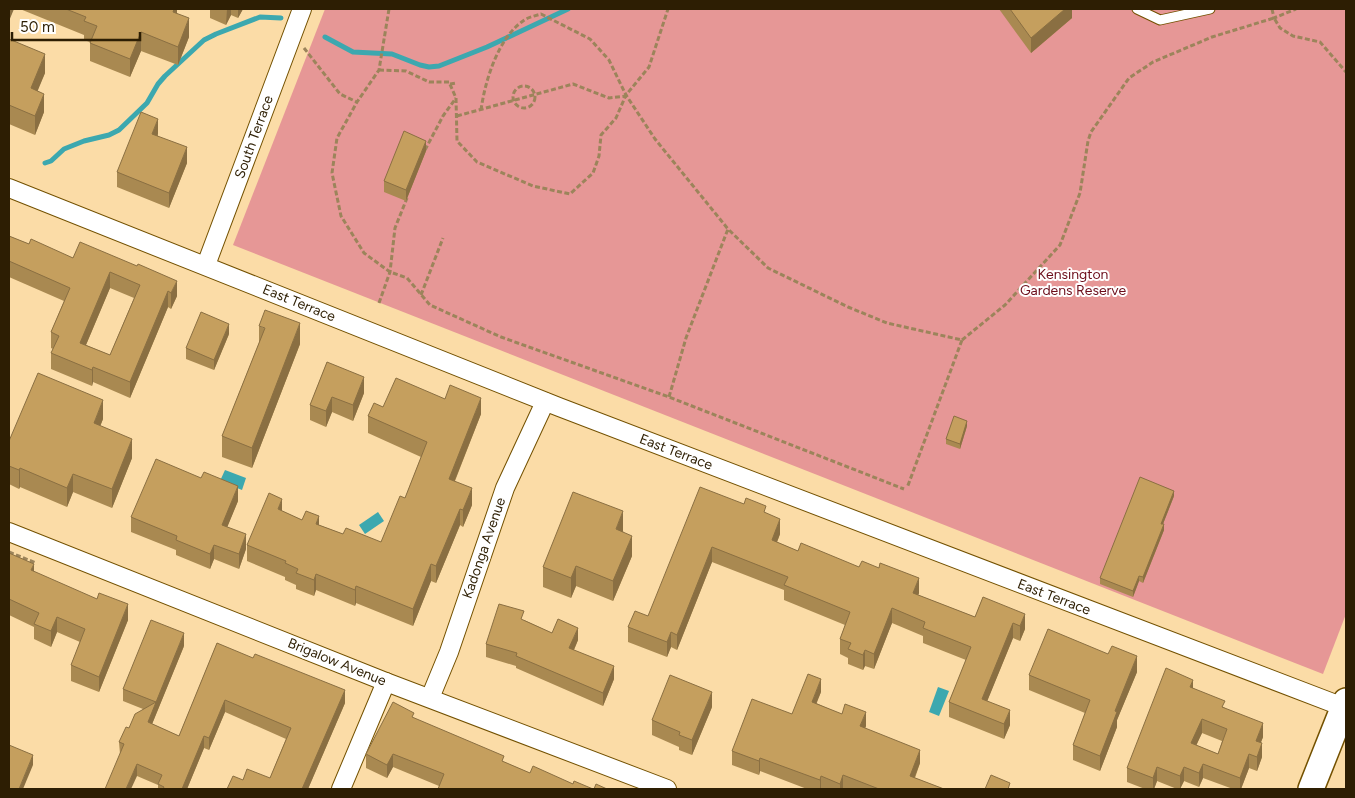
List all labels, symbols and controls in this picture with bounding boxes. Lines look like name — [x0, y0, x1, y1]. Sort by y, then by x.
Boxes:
scale bar — [12, 10, 140, 42]
text: 50 m — [20, 18, 55, 36]
street label: South Terrace — [231, 93, 277, 181]
park label: Kensington Gardens Reserve — [1020, 266, 1126, 299]
street label: East Terrace — [260, 281, 338, 325]
street label: East Terrace — [637, 430, 715, 474]
street label: Kadonga Avenue — [459, 495, 509, 601]
street label: East Terrace — [1015, 575, 1093, 619]
street label: Brigalow Avenue — [285, 635, 389, 690]

